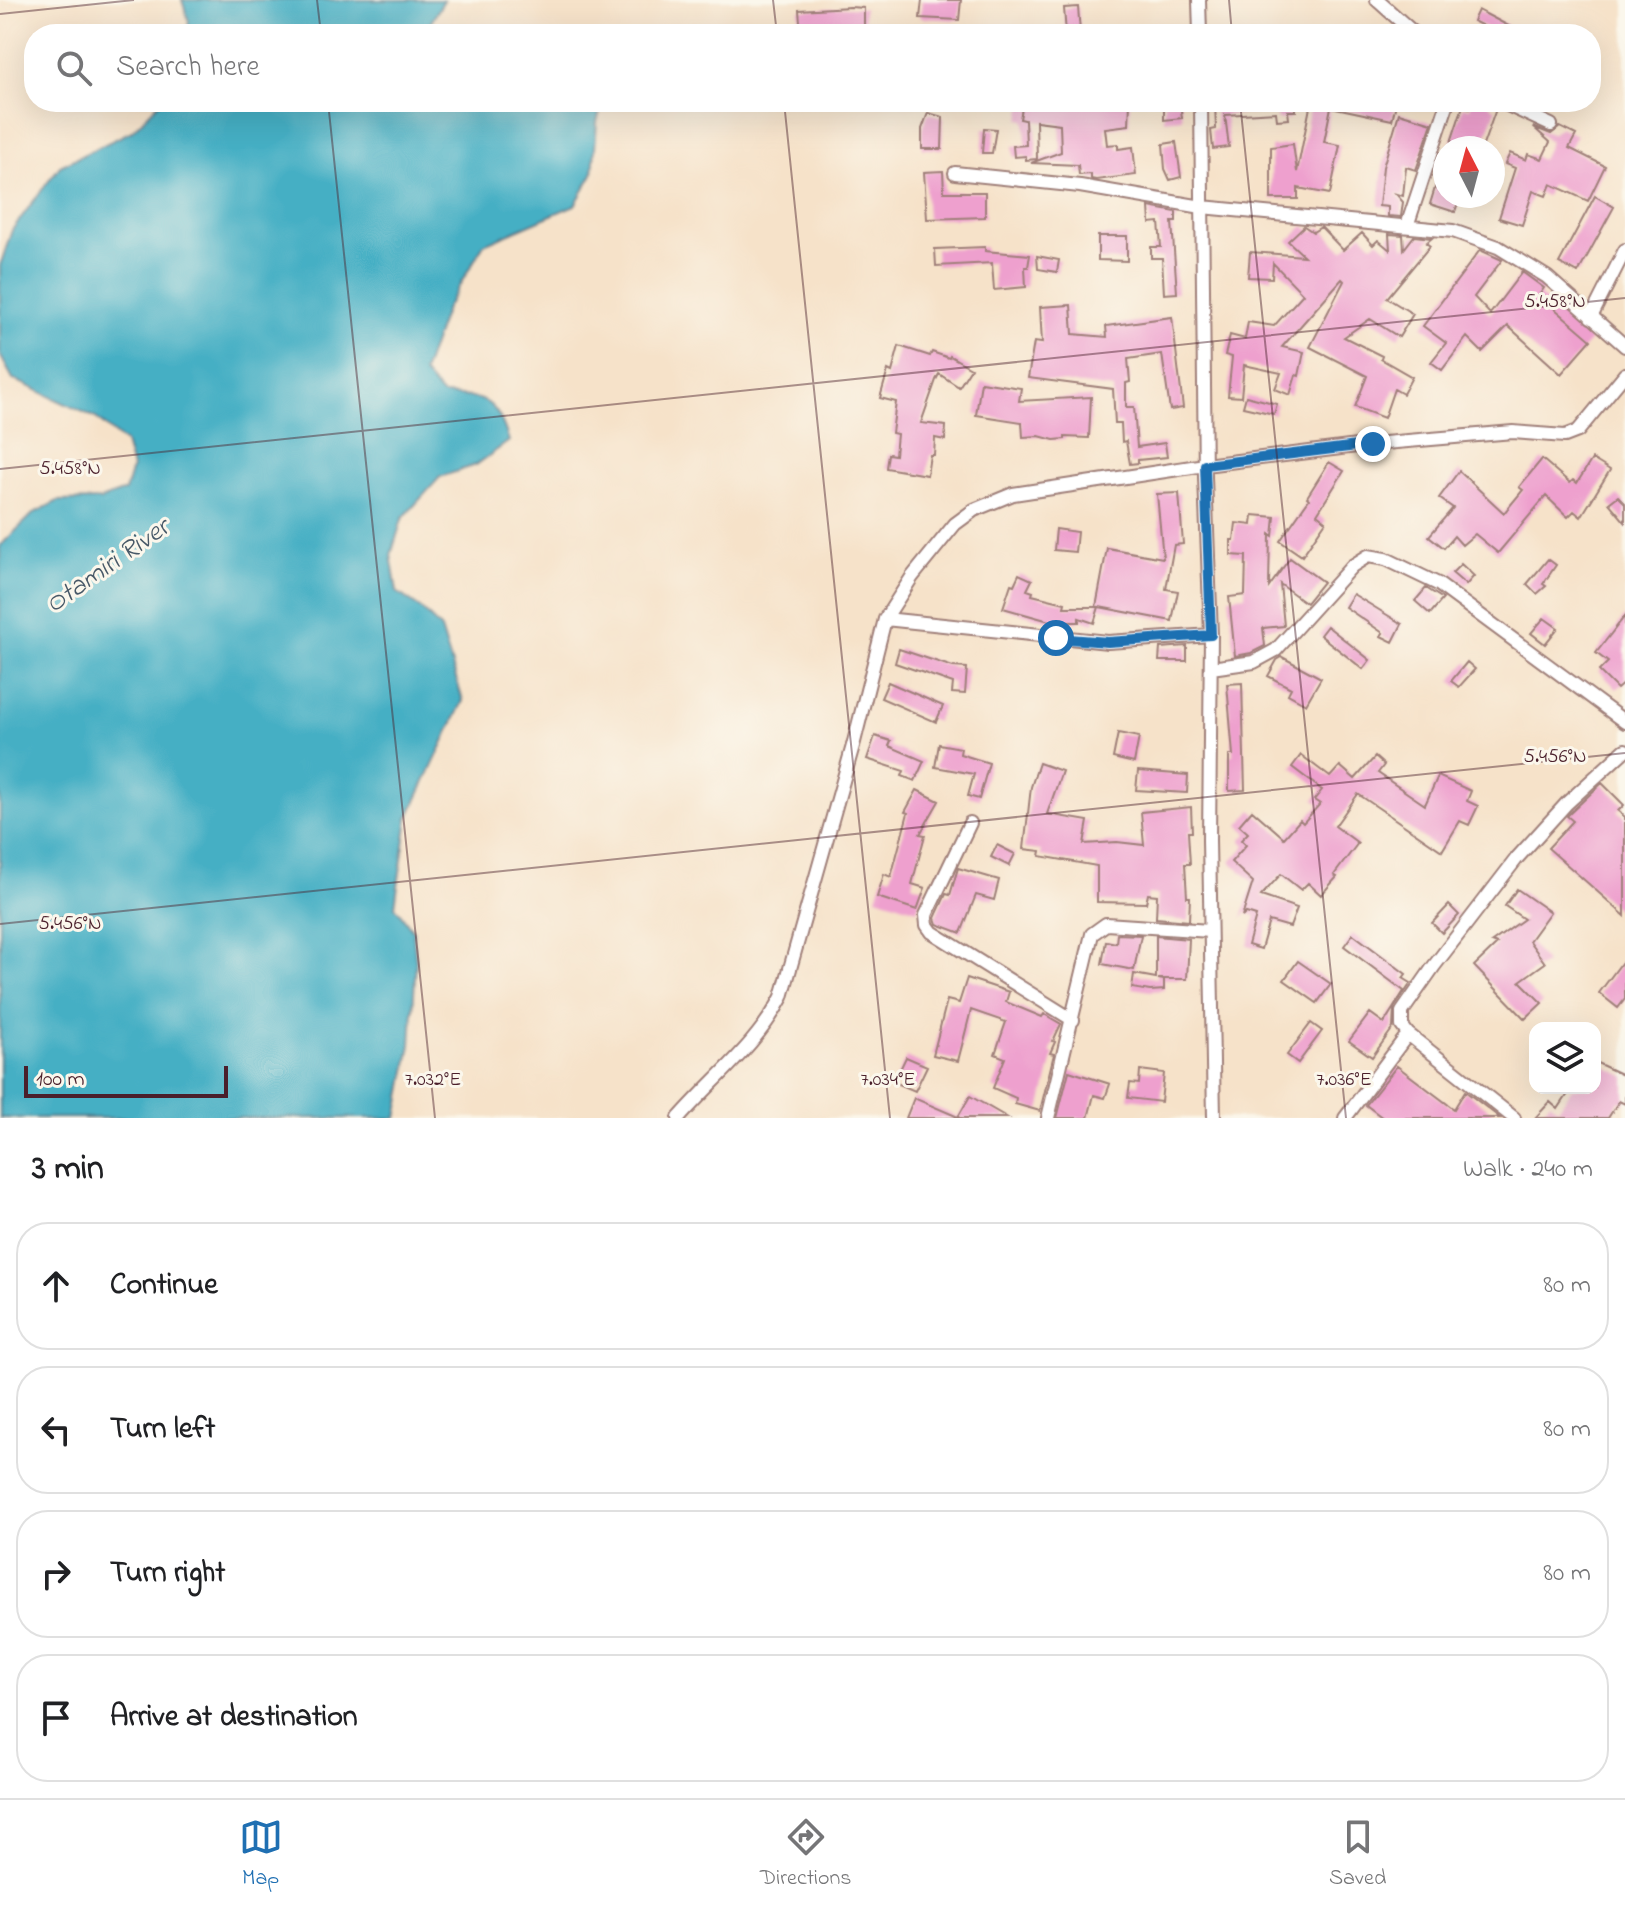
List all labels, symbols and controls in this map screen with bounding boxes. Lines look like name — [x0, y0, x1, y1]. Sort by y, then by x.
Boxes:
search box — [24, 24, 1601, 112]
icon: search — [52, 46, 96, 90]
text: Search here — [116, 46, 260, 90]
north arrow — [1433, 136, 1505, 208]
text: 5.458°N — [1524, 288, 1586, 317]
route end — [1355, 426, 1391, 462]
text: 5.458°N — [39, 455, 101, 484]
water label: Otamiri River — [37, 507, 181, 625]
route start — [1038, 620, 1074, 656]
text: 5.456°N — [1524, 743, 1586, 772]
text: 5.456°N — [39, 910, 101, 939]
map controls — [1529, 1022, 1601, 1094]
button: layers — [1529, 1022, 1601, 1094]
scale bar — [24, 1062, 228, 1098]
text: 100 m — [36, 1064, 85, 1096]
text: 7.032°E — [405, 1066, 461, 1095]
text: 7.034°E — [861, 1066, 915, 1095]
text: 7.036°E — [1316, 1066, 1372, 1095]
text: 3 min — [32, 1145, 104, 1195]
text: Walk · 240 m — [1463, 1151, 1593, 1189]
icon: ahead — [34, 1264, 78, 1308]
text: Continue — [110, 1264, 218, 1308]
text: 80 m — [1543, 1267, 1591, 1305]
icon: left — [34, 1408, 78, 1452]
text: Turn left — [110, 1408, 215, 1452]
text: 80 m — [1543, 1411, 1591, 1449]
icon: right — [34, 1552, 78, 1596]
text: Turn right — [110, 1552, 225, 1596]
text: 80 m — [1543, 1555, 1591, 1593]
icon: arrive — [34, 1696, 78, 1740]
text: Arrive at destination — [110, 1696, 358, 1740]
tab: Map — [239, 1815, 283, 1895]
tab: Directions — [760, 1815, 852, 1895]
tab: Saved — [1329, 1815, 1386, 1895]

